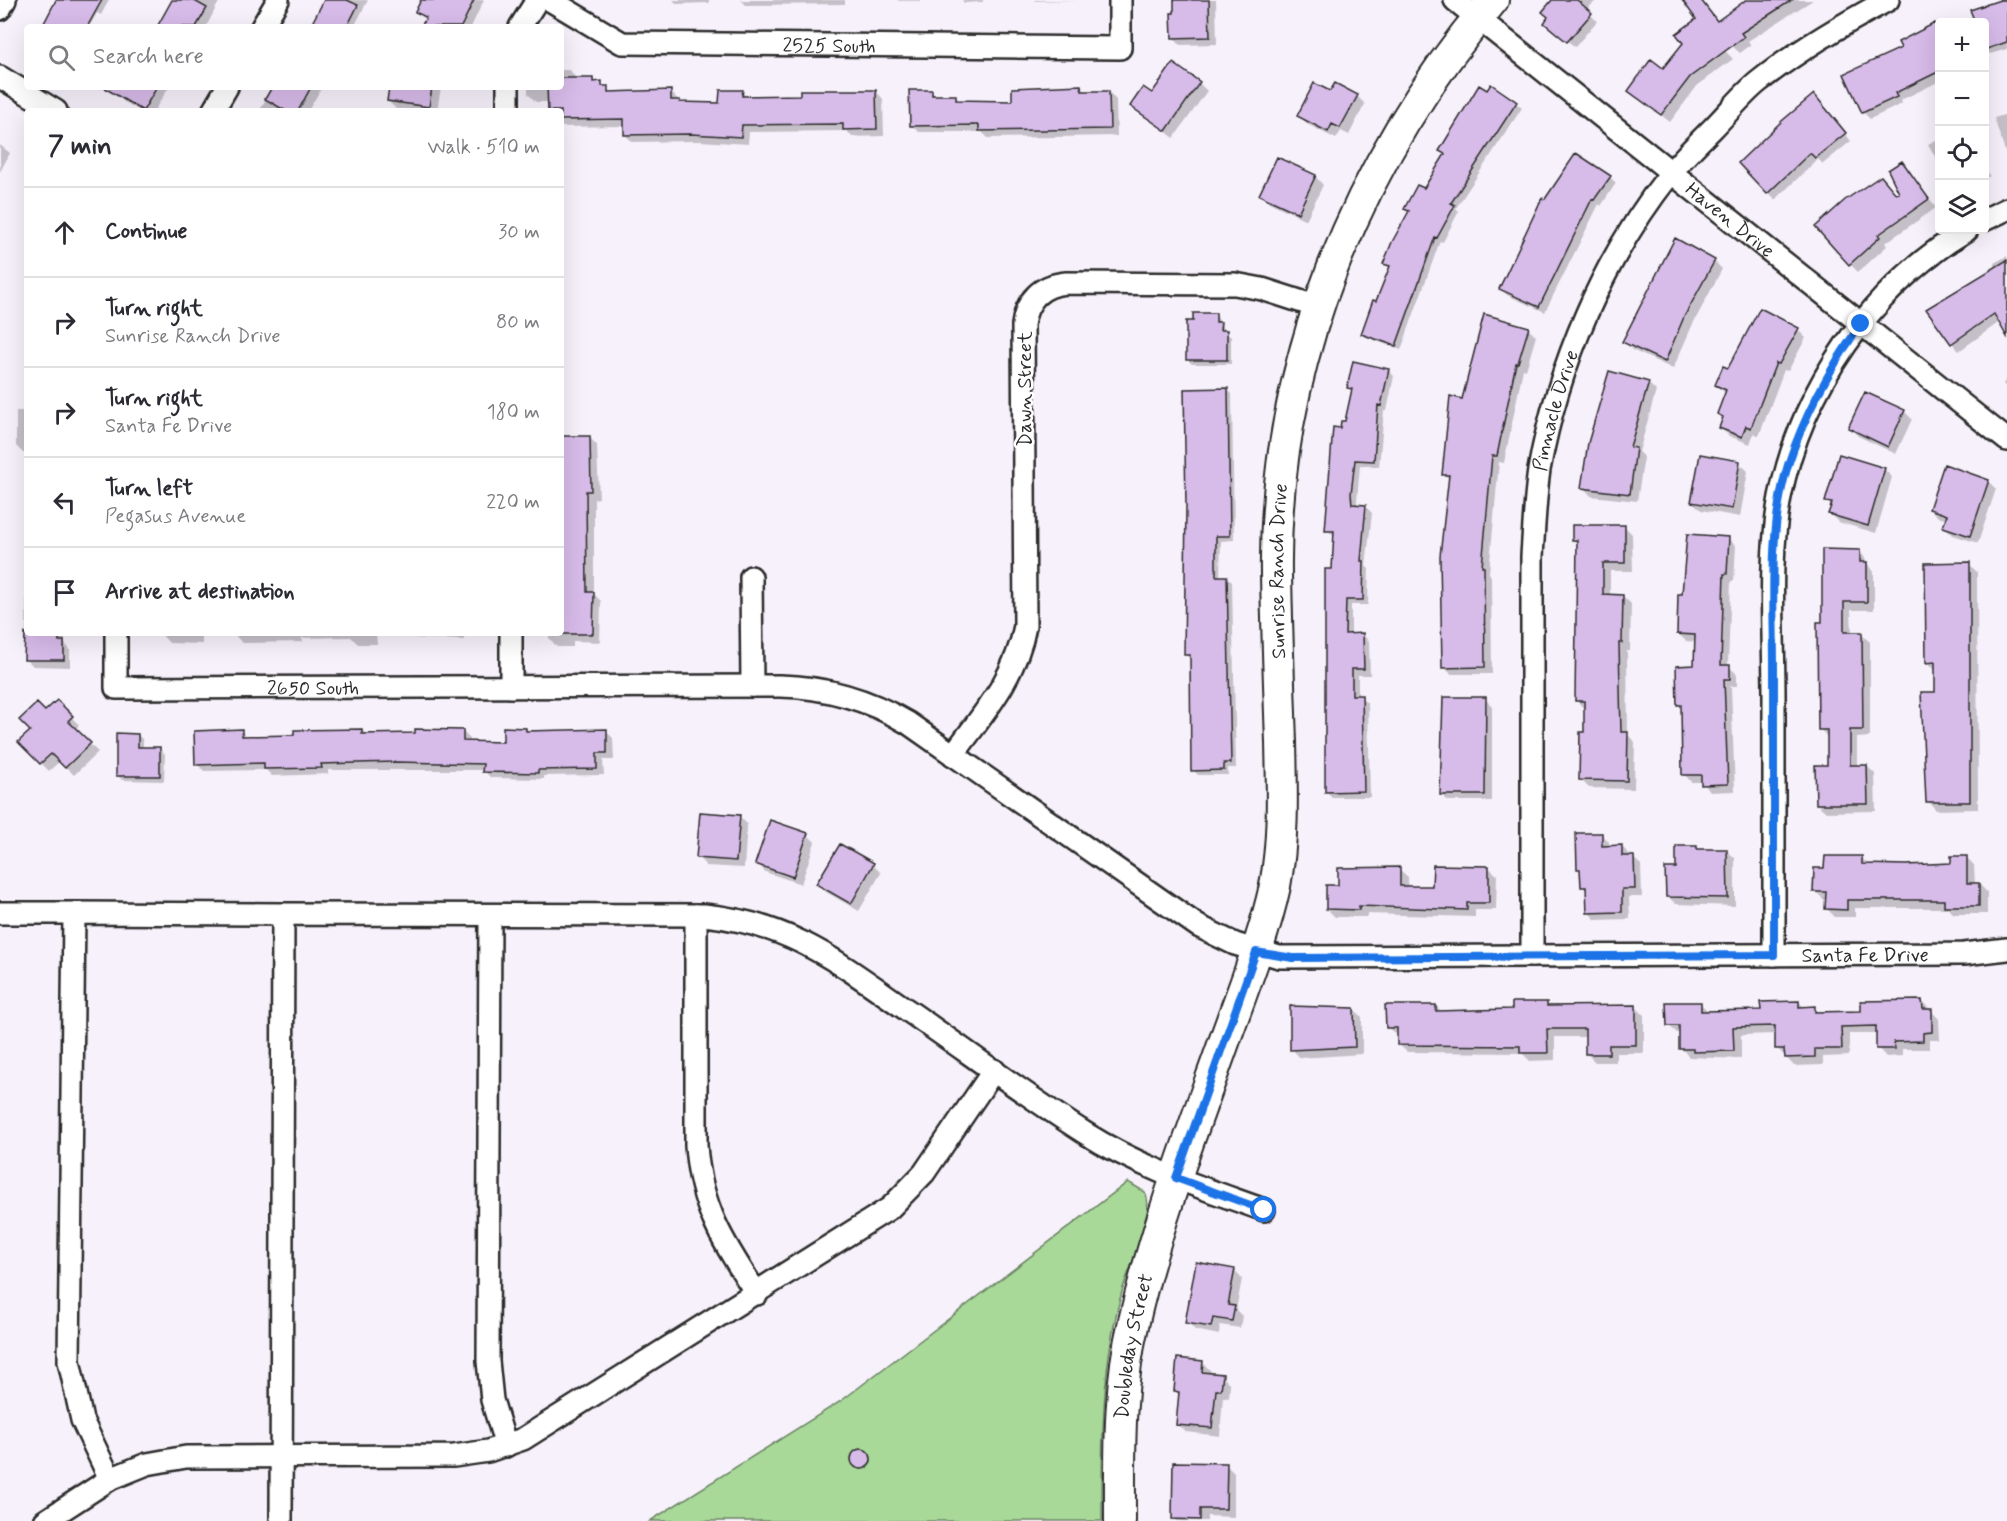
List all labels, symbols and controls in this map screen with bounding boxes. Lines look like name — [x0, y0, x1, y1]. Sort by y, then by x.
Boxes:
map controls — [1935, 18, 1989, 234]
button: + — [1935, 18, 1989, 72]
search box — [24, 24, 564, 90]
street label: 2525 South — [782, 33, 876, 61]
icon: search — [45, 41, 78, 74]
text: Search here — [93, 43, 204, 71]
button: − — [1935, 72, 1989, 126]
button: locate — [1935, 126, 1989, 180]
text: 7 min — [48, 130, 112, 164]
text: Walk · 510 m — [427, 134, 540, 161]
street label: Haven Drive — [1679, 177, 1780, 265]
button: layers — [1935, 180, 1989, 234]
icon: ahead — [48, 216, 81, 249]
text: Continue — [105, 218, 187, 246]
text: 30 m — [498, 219, 540, 246]
text: Turn right — [105, 295, 203, 323]
icon: right — [48, 306, 81, 339]
text: 80 m — [496, 309, 540, 336]
route end — [1847, 310, 1873, 336]
text: Sunrise Ranch Drive — [105, 323, 281, 350]
street label: Dawn Street — [1012, 331, 1039, 447]
street label: Pinnacle Drive — [1527, 346, 1586, 474]
text: Turn right — [105, 385, 203, 413]
icon: right — [48, 396, 81, 429]
text: 180 m — [487, 399, 540, 426]
text: Santa Fe Drive — [105, 413, 232, 440]
text: Turn left — [105, 475, 193, 503]
street label: Sunrise Ranch Drive — [1264, 482, 1295, 659]
icon: left — [48, 486, 81, 519]
text: 220 m — [486, 489, 540, 516]
text: Pegasus Avenue — [105, 503, 246, 530]
icon: arrive — [48, 576, 81, 609]
text: Arrive at destination — [105, 578, 295, 606]
street label: 2650 South — [267, 675, 359, 703]
street label: Santa Fe Drive — [1801, 942, 1929, 970]
route start — [1250, 1196, 1276, 1222]
street label: Doubleday Street — [1109, 1271, 1161, 1420]

